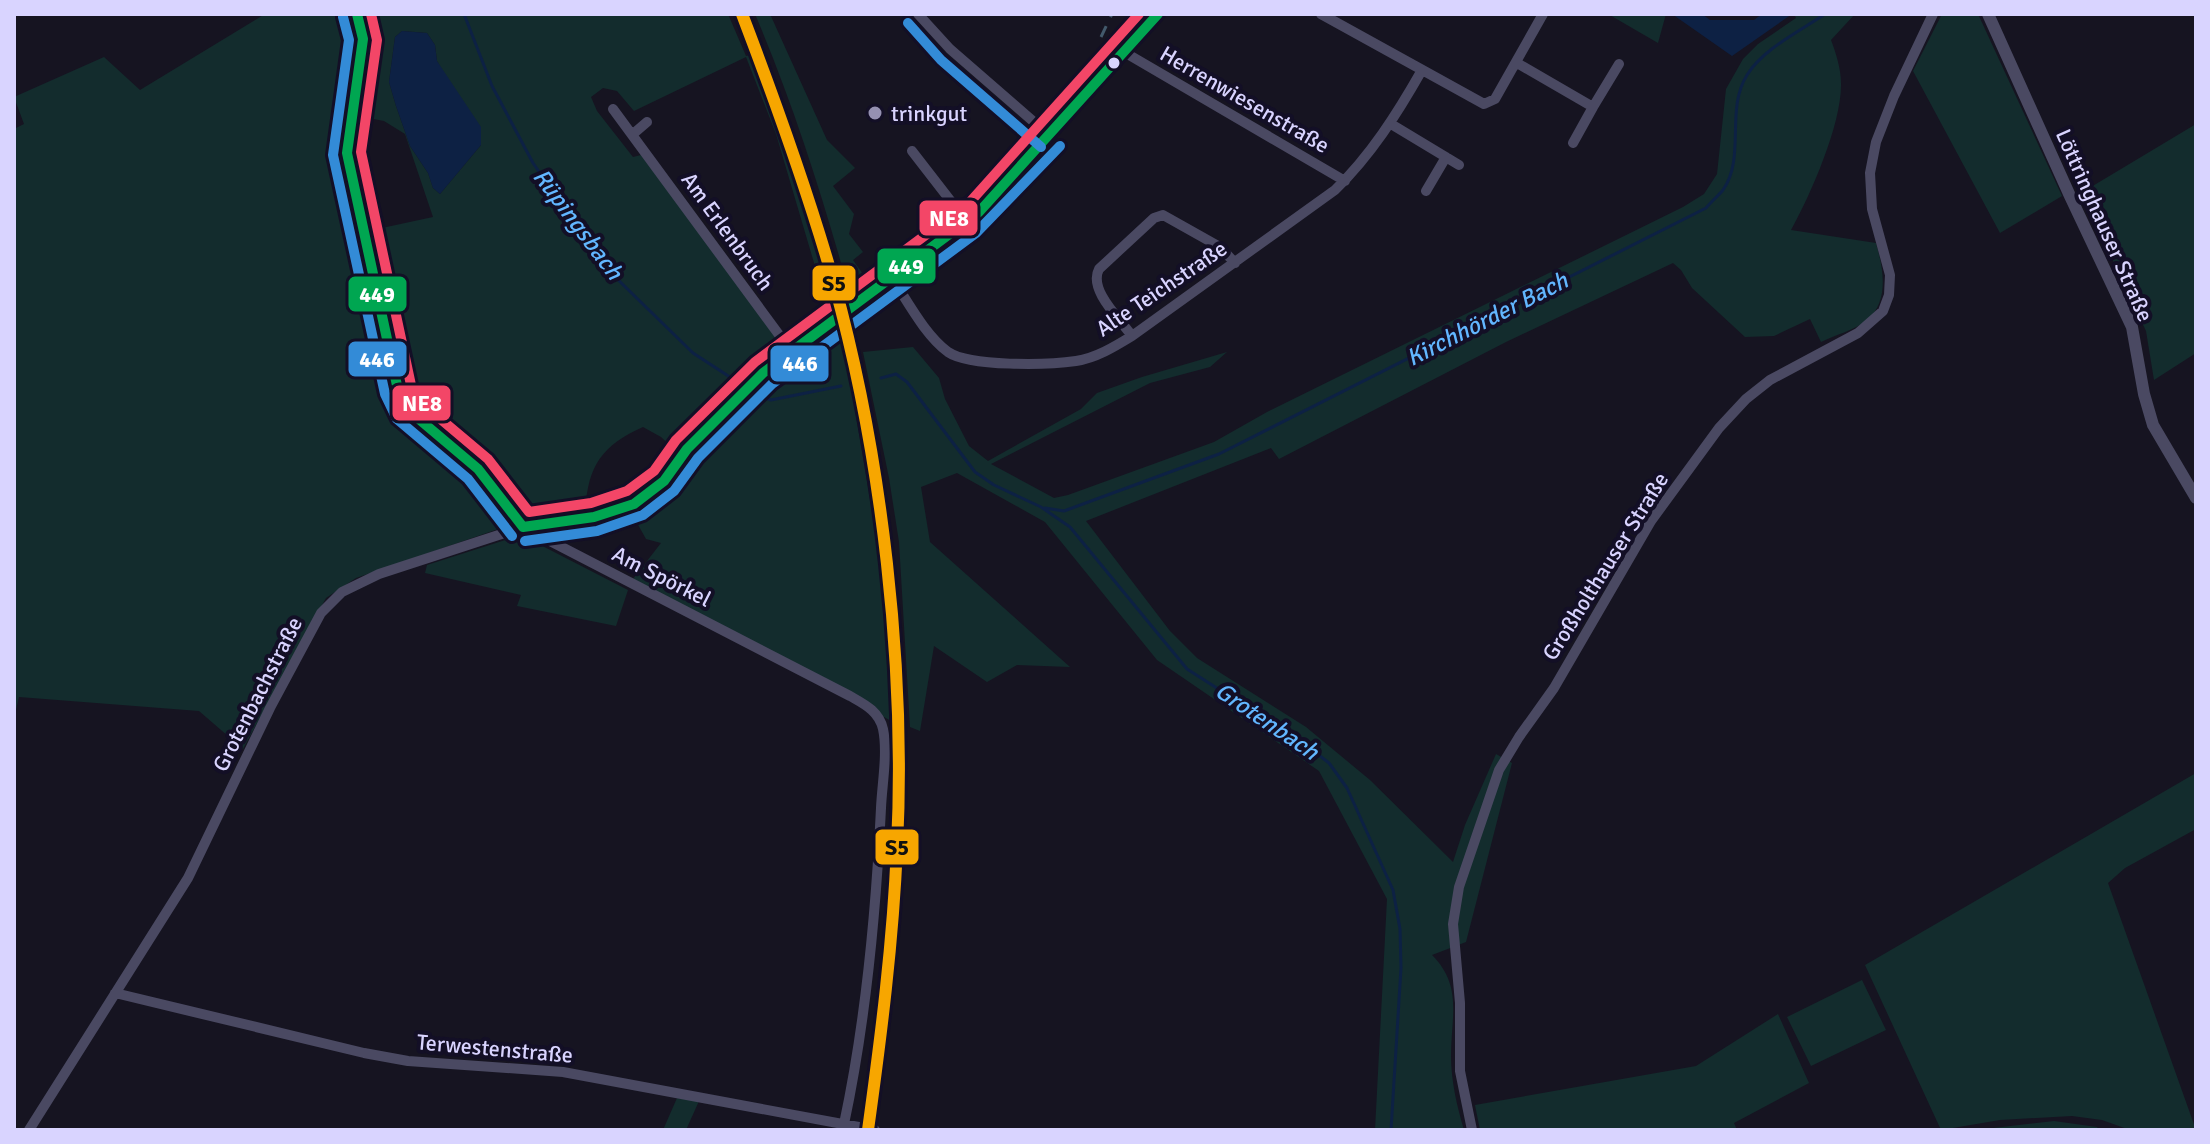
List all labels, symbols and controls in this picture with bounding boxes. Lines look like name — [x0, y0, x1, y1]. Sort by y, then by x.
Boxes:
street label: Herrenwiesenstraße — [1155, 40, 1334, 159]
unlabelled marker — [1106, 55, 1122, 71]
place label: trinkgut — [891, 100, 968, 127]
marker: trinkgut — [866, 104, 884, 122]
street label: Löttringhauser Straße — [2050, 125, 2159, 326]
water label: Rüpingsbach — [526, 162, 630, 286]
street label: Am Erlenbruch — [676, 167, 780, 296]
line badge: NE8 — [918, 199, 979, 237]
text: NE8 — [929, 205, 969, 232]
street label: Alte Teichstraße — [1091, 235, 1232, 342]
line badge: 449 — [876, 247, 937, 285]
text: 449 — [888, 253, 924, 280]
line badge: S5 — [811, 264, 857, 302]
water label: Kirchhörder Bach — [1401, 265, 1574, 373]
text: S5 — [822, 270, 846, 297]
line badge: 449 — [347, 275, 408, 313]
text: 449 — [359, 281, 395, 308]
line badge: 446 — [347, 340, 408, 378]
line badge: 446 — [769, 344, 830, 383]
text: 446 — [359, 346, 395, 373]
text: 446 — [782, 350, 818, 377]
line badge: NE8 — [391, 384, 452, 422]
text: NE8 — [402, 390, 442, 417]
street label: Großholthauser Straße — [1537, 467, 1674, 665]
street label: Am Spörkel — [608, 540, 716, 613]
street label: Grotenbachstraße — [207, 612, 308, 776]
water label: Grotenbach — [1209, 675, 1325, 767]
line badge: S5 — [874, 828, 920, 866]
text: S5 — [885, 834, 909, 861]
street label: Terwestenstraße — [416, 1028, 574, 1069]

